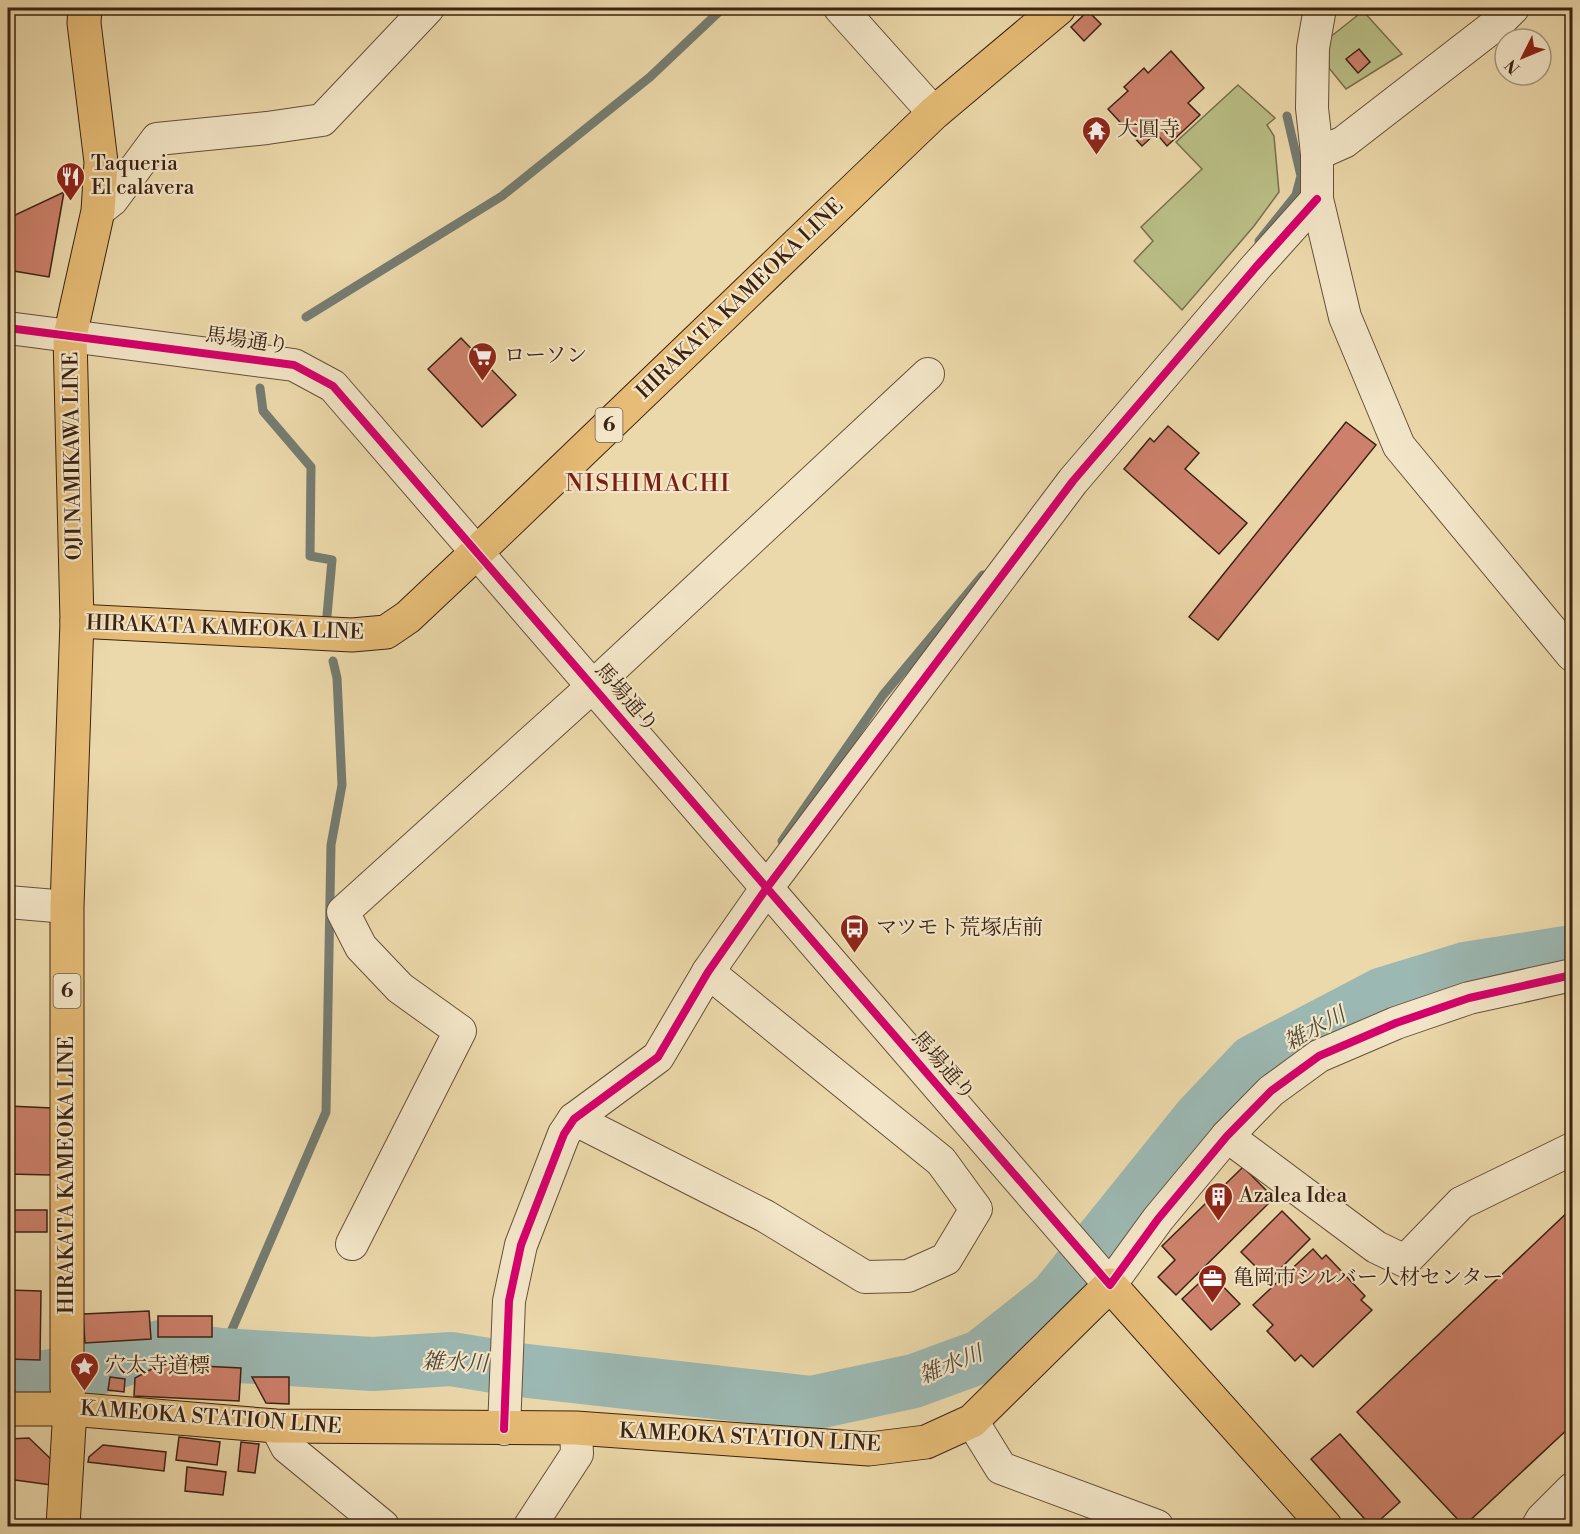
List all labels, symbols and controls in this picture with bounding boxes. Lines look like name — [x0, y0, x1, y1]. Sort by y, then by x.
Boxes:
north arrow — [1493, 27, 1553, 87]
text: N — [1501, 55, 1524, 78]
temple icon: 大圓寺 — [1080, 114, 1112, 156]
place label: 大圓寺 — [1117, 117, 1180, 143]
place label: Taqueria El calavera — [91, 151, 195, 201]
restaurant icon: Taqueria El calavera — [54, 160, 86, 202]
street label: HIRAKATA KAMEOKA LINE — [631, 193, 849, 405]
street label: 馬場通り — [204, 322, 290, 360]
supermarket icon: ローソン — [467, 340, 499, 382]
place label: ローソン — [504, 343, 587, 369]
street label: OJI NAMIKAWA LINE — [58, 351, 88, 561]
road number: 6 — [596, 408, 622, 442]
district label: NISHIMACHI — [565, 469, 731, 499]
street label: HIRAKATA KAMEOKA LINE — [86, 610, 364, 646]
street label: 馬場通り — [589, 658, 663, 738]
bus stop icon: マツモト荒塚店前 — [839, 912, 871, 954]
place label: マツモト荒塚店前 — [876, 915, 1043, 941]
road number: 6 — [54, 974, 80, 1008]
water label: 雑水川 — [1280, 1001, 1352, 1056]
street label: 馬場通り — [906, 1026, 980, 1106]
street label: HIRAKATA KAMEOKA LINE — [54, 1036, 80, 1314]
building icon: Azalea Idea — [1202, 1180, 1234, 1222]
place label: Azalea Idea — [1238, 1183, 1347, 1209]
office icon: 亀岡市シルバー人材センター — [1196, 1262, 1228, 1304]
place label: 亀岡市シルバー人材センター — [1233, 1265, 1503, 1291]
water label: 雑水川 — [915, 1339, 989, 1390]
water label: 雑水川 — [422, 1348, 490, 1378]
place icon: 穴太寺道標 — [68, 1350, 100, 1392]
place label: 穴太寺道標 — [105, 1353, 210, 1379]
street label: KAMEOKA STATION LINE — [79, 1396, 343, 1440]
street label: KAMEOKA STATION LINE — [618, 1418, 882, 1458]

